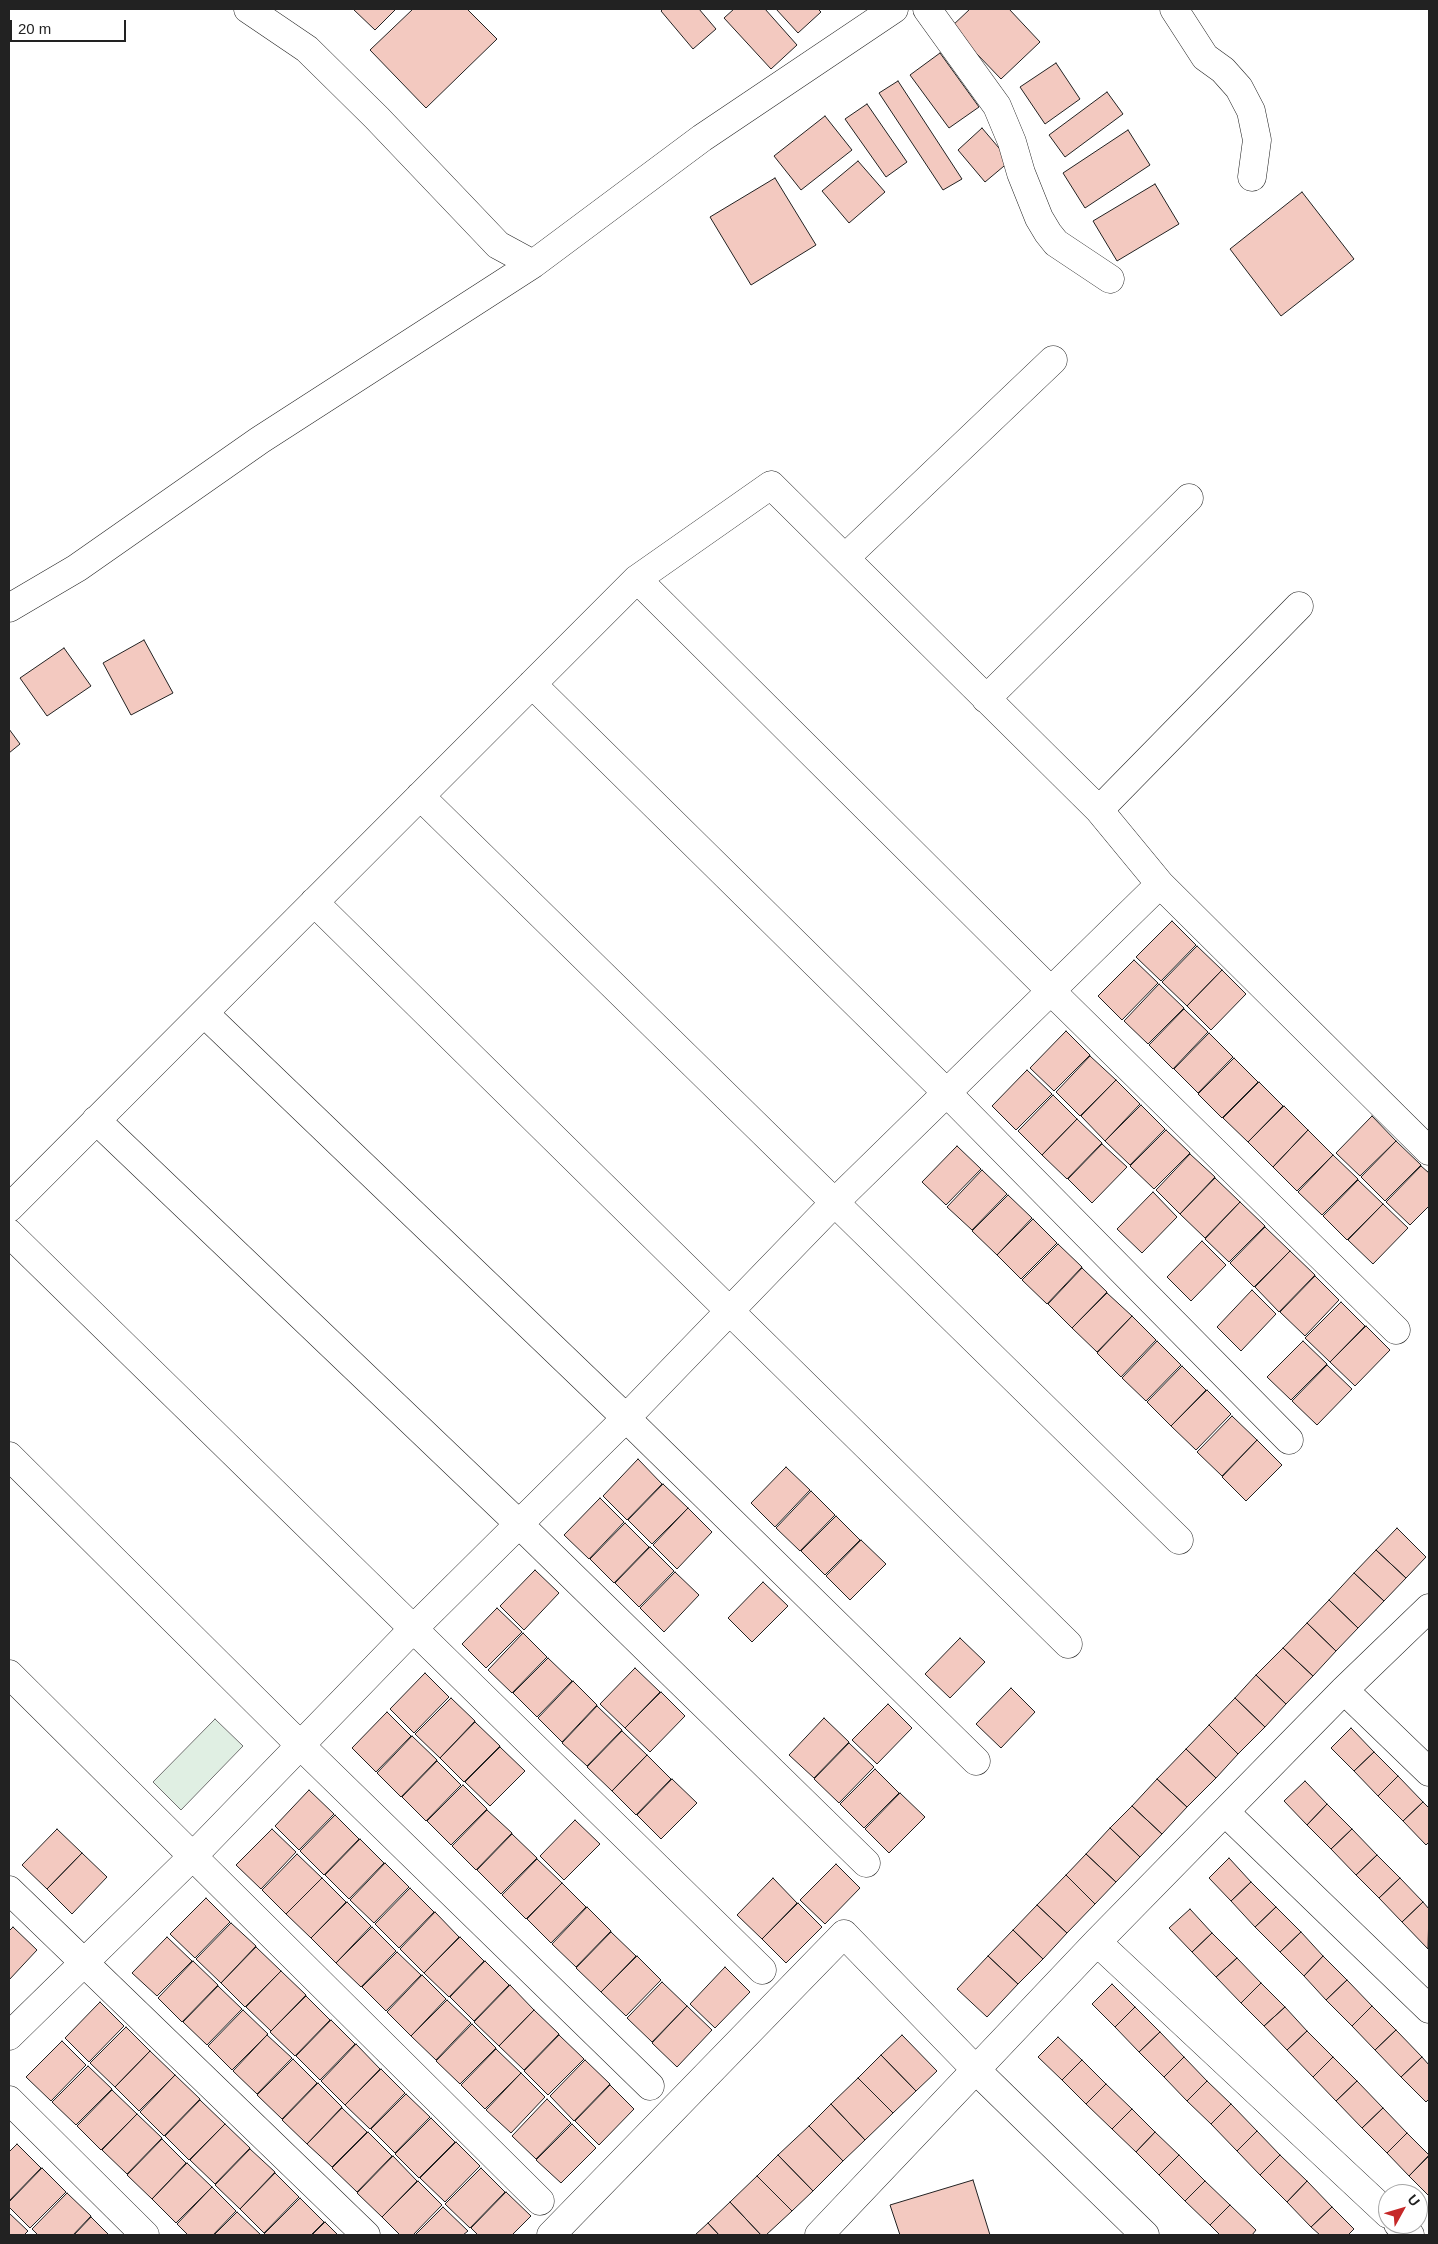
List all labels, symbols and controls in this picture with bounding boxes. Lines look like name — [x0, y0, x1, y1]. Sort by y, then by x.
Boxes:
scale bar — [12, 10, 129, 42]
text: 20 m — [18, 20, 51, 37]
north arrow — [1378, 2184, 1428, 2234]
text: U — [1404, 2191, 1423, 2209]

